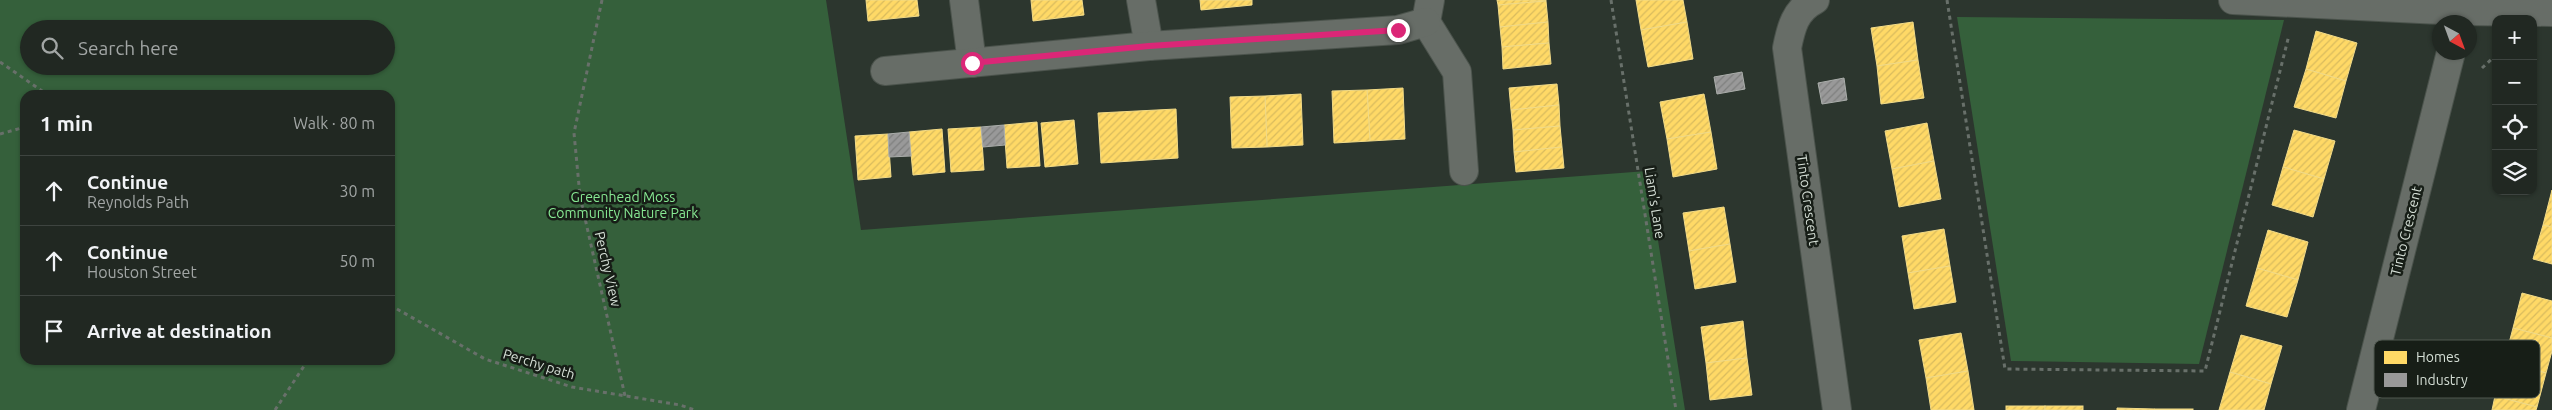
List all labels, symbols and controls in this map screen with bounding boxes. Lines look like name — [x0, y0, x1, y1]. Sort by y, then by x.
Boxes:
north arrow — [2432, 15, 2477, 60]
map controls — [2492, 15, 2537, 195]
button: + — [2492, 15, 2537, 60]
route end — [1387, 19, 1410, 42]
search box — [20, 20, 395, 75]
icon: search — [38, 34, 66, 62]
text: Search here — [78, 37, 178, 59]
route start — [961, 52, 984, 75]
button: − — [2492, 60, 2537, 105]
button: locate — [2492, 105, 2537, 150]
text: 1 min — [40, 111, 93, 135]
text: Walk · 80 m — [293, 114, 375, 132]
button: layers — [2492, 150, 2537, 195]
street label: Tinto Crescent — [1794, 153, 1822, 247]
street label: Liam's Lane — [1641, 166, 1669, 240]
text: Continue — [87, 171, 168, 193]
icon: ahead — [40, 177, 68, 205]
text: 30 m — [339, 182, 375, 200]
street label: Tinto Crescent — [2387, 184, 2425, 277]
park label: Greenhead Moss Community Nature Park — [548, 189, 698, 221]
text: Reynolds Path — [87, 193, 189, 211]
street label: Perchy View — [592, 230, 624, 308]
text: Continue — [87, 241, 168, 263]
icon: ahead — [40, 247, 68, 275]
text: 50 m — [339, 252, 375, 270]
text: Houston Street — [87, 263, 197, 281]
icon: arrive — [40, 317, 68, 345]
text: Arrive at destination — [87, 320, 272, 342]
legend — [2374, 340, 2540, 398]
street label: Perchy path — [501, 345, 577, 383]
text: Homes — [2416, 349, 2460, 365]
text: Industry — [2416, 372, 2468, 388]

